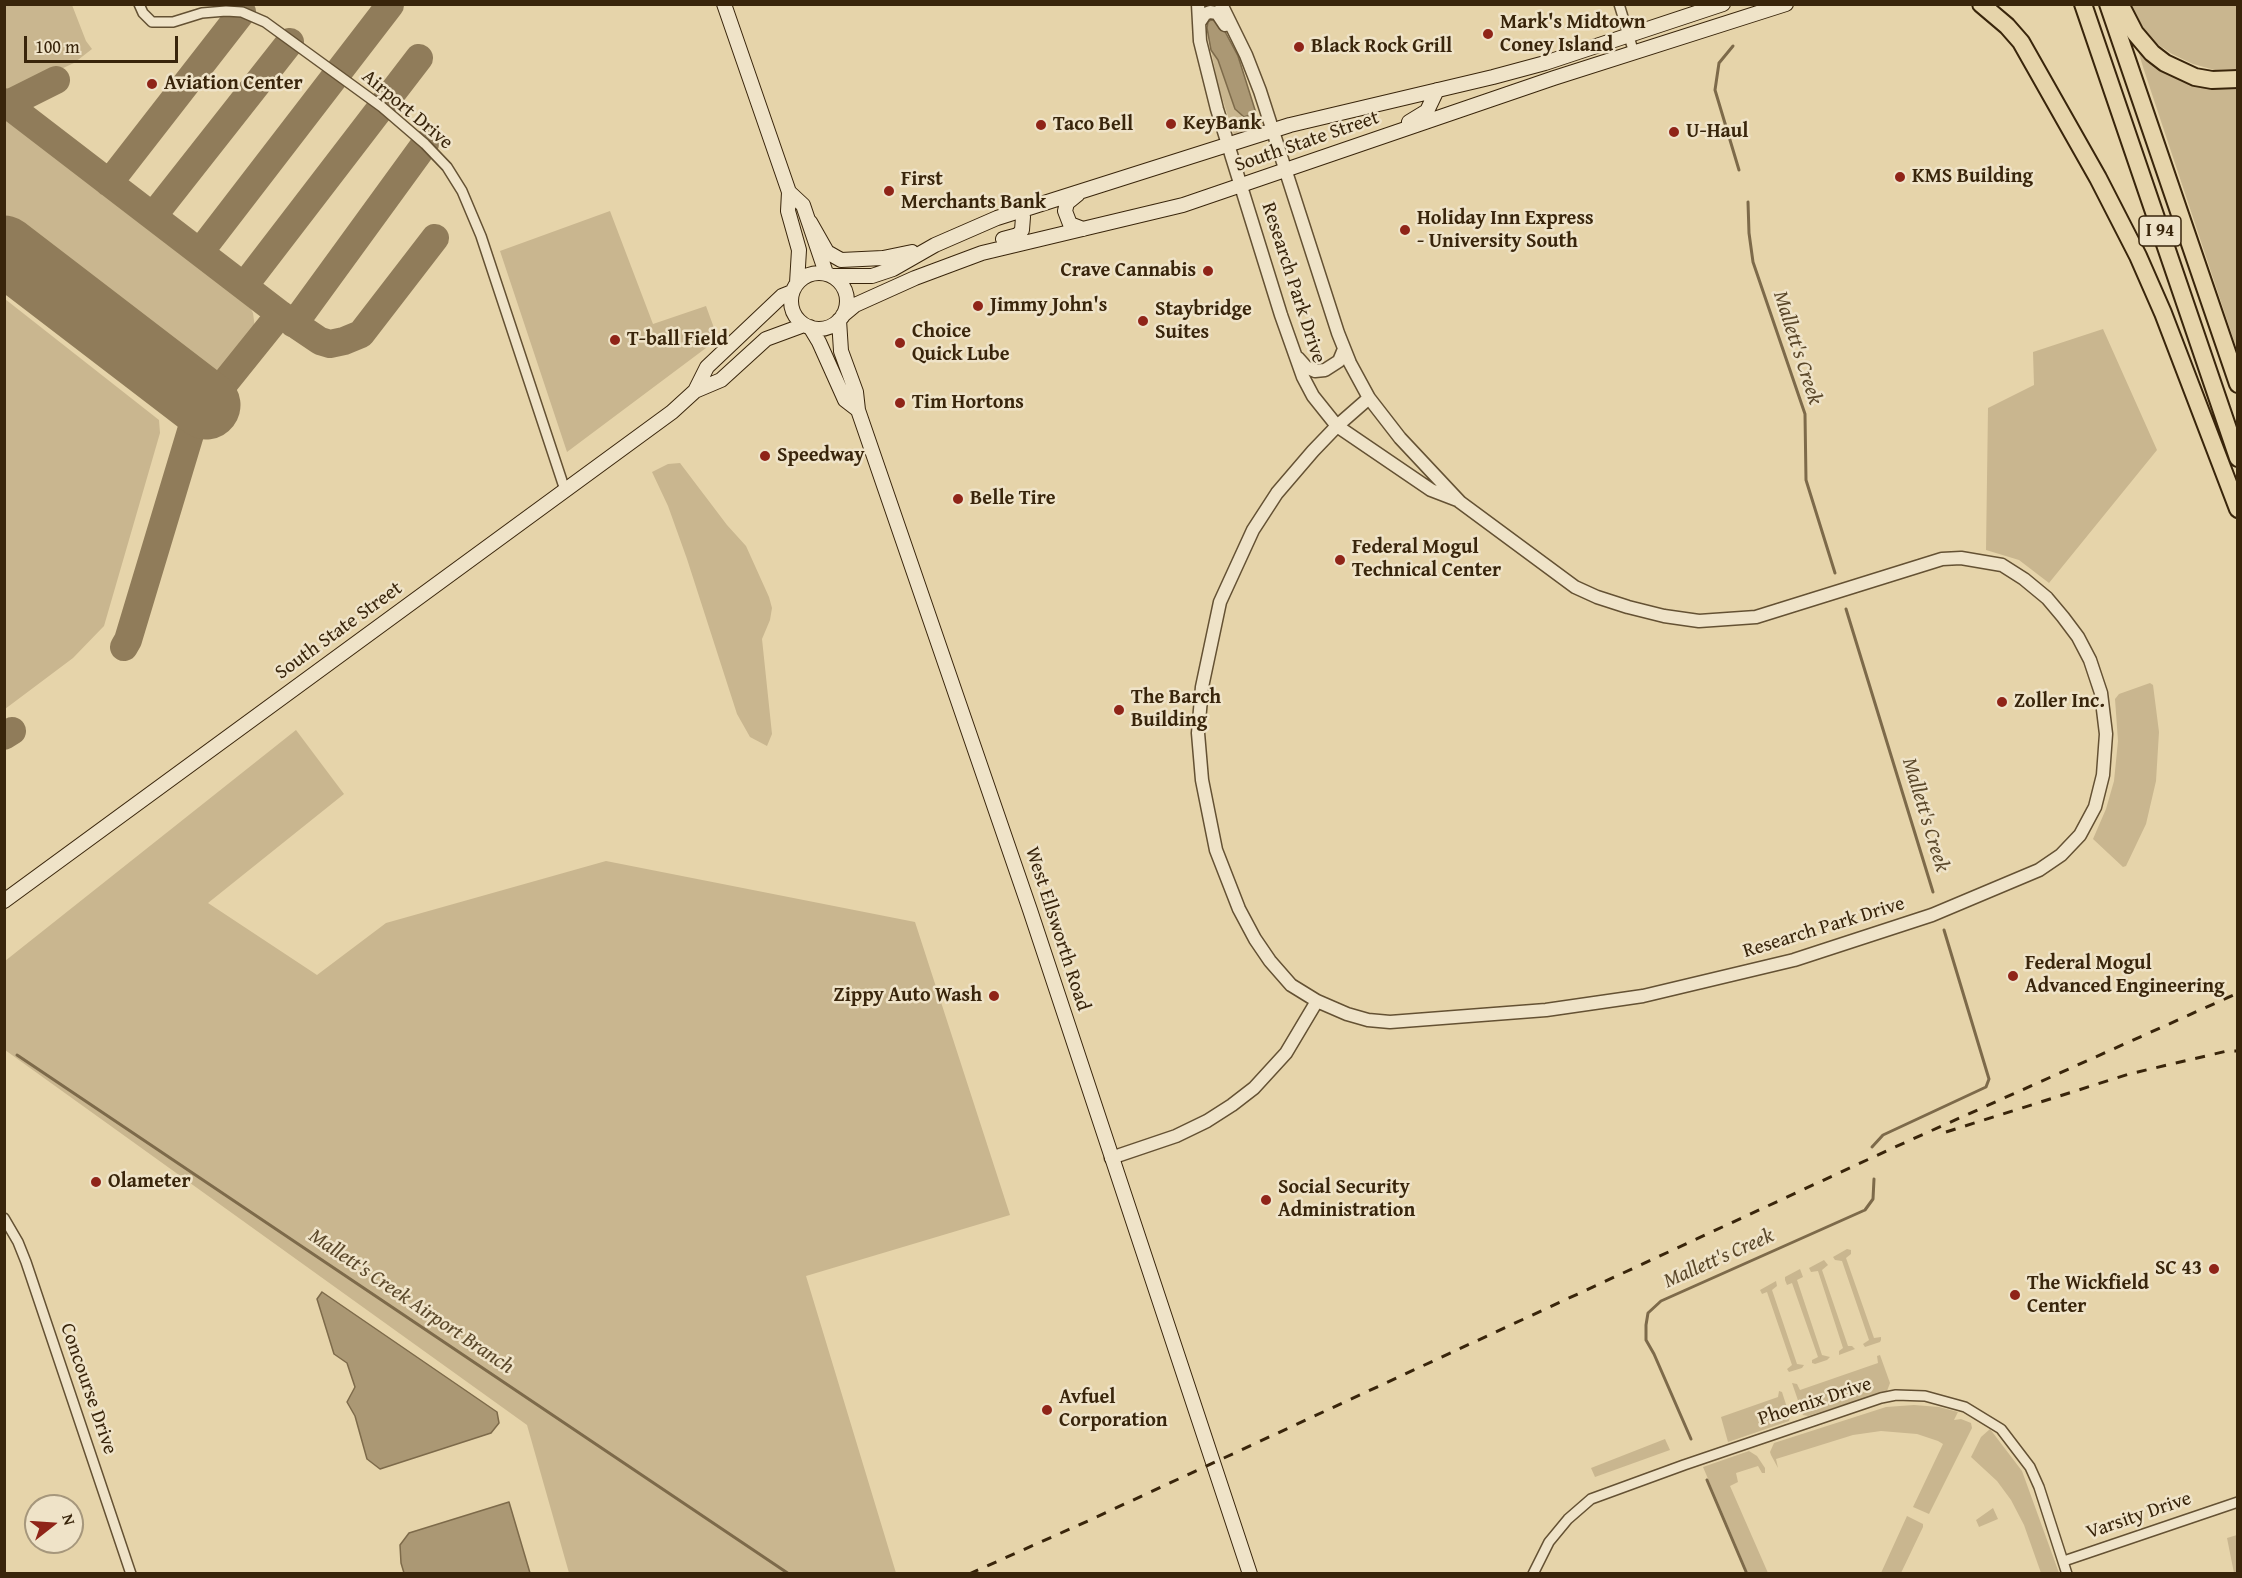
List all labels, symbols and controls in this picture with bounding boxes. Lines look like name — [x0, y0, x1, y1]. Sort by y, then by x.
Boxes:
place label: Mark's Midtown Coney Island — [1500, 11, 1646, 58]
scale bar — [27, 24, 182, 62]
marker: Mark's Midtown Coney Island — [1481, 27, 1495, 41]
text: 100 m — [35, 33, 80, 60]
place label: Black Rock Grill — [1311, 35, 1452, 59]
marker: Black Rock Grill — [1292, 40, 1306, 54]
street label: Airport Drive — [357, 65, 457, 155]
place label: Aviation Center — [164, 72, 303, 96]
marker: Aviation Center — [145, 77, 159, 91]
street label: South State Street — [1232, 106, 1382, 178]
place label: KeyBank — [1183, 112, 1262, 136]
place label: Taco Bell — [1053, 113, 1133, 137]
marker: KeyBank — [1164, 117, 1178, 131]
marker: Taco Bell — [1034, 118, 1048, 132]
place label: U-Haul — [1686, 120, 1748, 144]
marker: U-Haul — [1667, 125, 1681, 139]
place label: KMS Building — [1912, 165, 2033, 189]
place label: First Merchants Bank — [901, 168, 1046, 215]
marker: KMS Building — [1893, 170, 1907, 184]
marker: First Merchants Bank — [882, 184, 896, 198]
street label: Research Park Drive — [1256, 200, 1330, 366]
place label: Holiday Inn Express - University South — [1417, 207, 1594, 254]
road number: I 94 — [2139, 216, 2181, 246]
marker: Holiday Inn Express - University South — [1398, 223, 1412, 237]
place label: Crave Cannabis — [1061, 259, 1196, 283]
marker: Crave Cannabis — [1201, 264, 1215, 278]
water label: Mallett's Creek — [1767, 288, 1827, 408]
place label: Jimmy John's — [990, 294, 1107, 318]
place label: Staybridge Suites — [1155, 298, 1252, 345]
marker: Jimmy John's — [971, 299, 985, 313]
marker: Staybridge Suites — [1136, 314, 1150, 328]
place label: Choice Quick Lube — [912, 320, 1010, 367]
place label: T-ball Field — [627, 328, 728, 352]
marker: T-ball Field — [608, 333, 622, 347]
marker: Choice Quick Lube — [893, 336, 907, 350]
place label: Tim Hortons — [912, 391, 1024, 415]
marker: Tim Hortons — [893, 396, 907, 410]
place label: Speedway — [777, 444, 865, 468]
marker: Speedway — [758, 449, 772, 463]
place label: Belle Tire — [970, 487, 1056, 511]
marker: Belle Tire — [951, 492, 965, 506]
place label: Federal Mogul Technical Center — [1352, 536, 1501, 583]
marker: Federal Mogul Technical Center — [1333, 553, 1347, 567]
street label: South State Street — [271, 577, 407, 685]
place label: The Barch Building — [1131, 686, 1221, 733]
place label: Zoller Inc. — [2014, 690, 2105, 714]
marker: Zoller Inc. — [1995, 695, 2009, 709]
marker: The Barch Building — [1112, 703, 1126, 717]
water label: Mallett's Creek — [1896, 755, 1954, 875]
street label: West Ellsworth Road — [1019, 844, 1095, 1014]
street label: Research Park Drive — [1740, 892, 1908, 964]
place label: Federal Mogul Advanced Engineering — [2025, 952, 2225, 999]
marker: Federal Mogul Advanced Engineering — [2006, 969, 2020, 983]
place label: Zippy Auto Wash — [834, 984, 982, 1008]
marker: Zippy Auto Wash — [987, 989, 1001, 1003]
place label: Olameter — [108, 1170, 191, 1194]
marker: Olameter — [89, 1175, 103, 1189]
place label: Social Security Administration — [1278, 1176, 1415, 1223]
marker: Social Security Administration — [1259, 1193, 1273, 1207]
water label: Mallett's Creek — [1660, 1223, 1778, 1295]
water label: Mallett's Creek Airport Branch — [304, 1224, 518, 1380]
place label: SC 43 — [2155, 1257, 2202, 1281]
marker: SC 43 — [2207, 1262, 2221, 1276]
place label: The Wickfield Center — [2027, 1272, 2149, 1319]
marker: The Wickfield Center — [2008, 1288, 2022, 1302]
street label: Concourse Drive — [54, 1320, 122, 1458]
street label: Phoenix Drive — [1755, 1372, 1875, 1432]
place label: Avfuel Corporation — [1059, 1386, 1168, 1433]
marker: Avfuel Corporation — [1040, 1403, 1054, 1417]
street label: Varsity Drive — [2083, 1487, 2195, 1545]
north arrow — [24, 1494, 84, 1554]
text: N — [56, 1511, 82, 1528]

